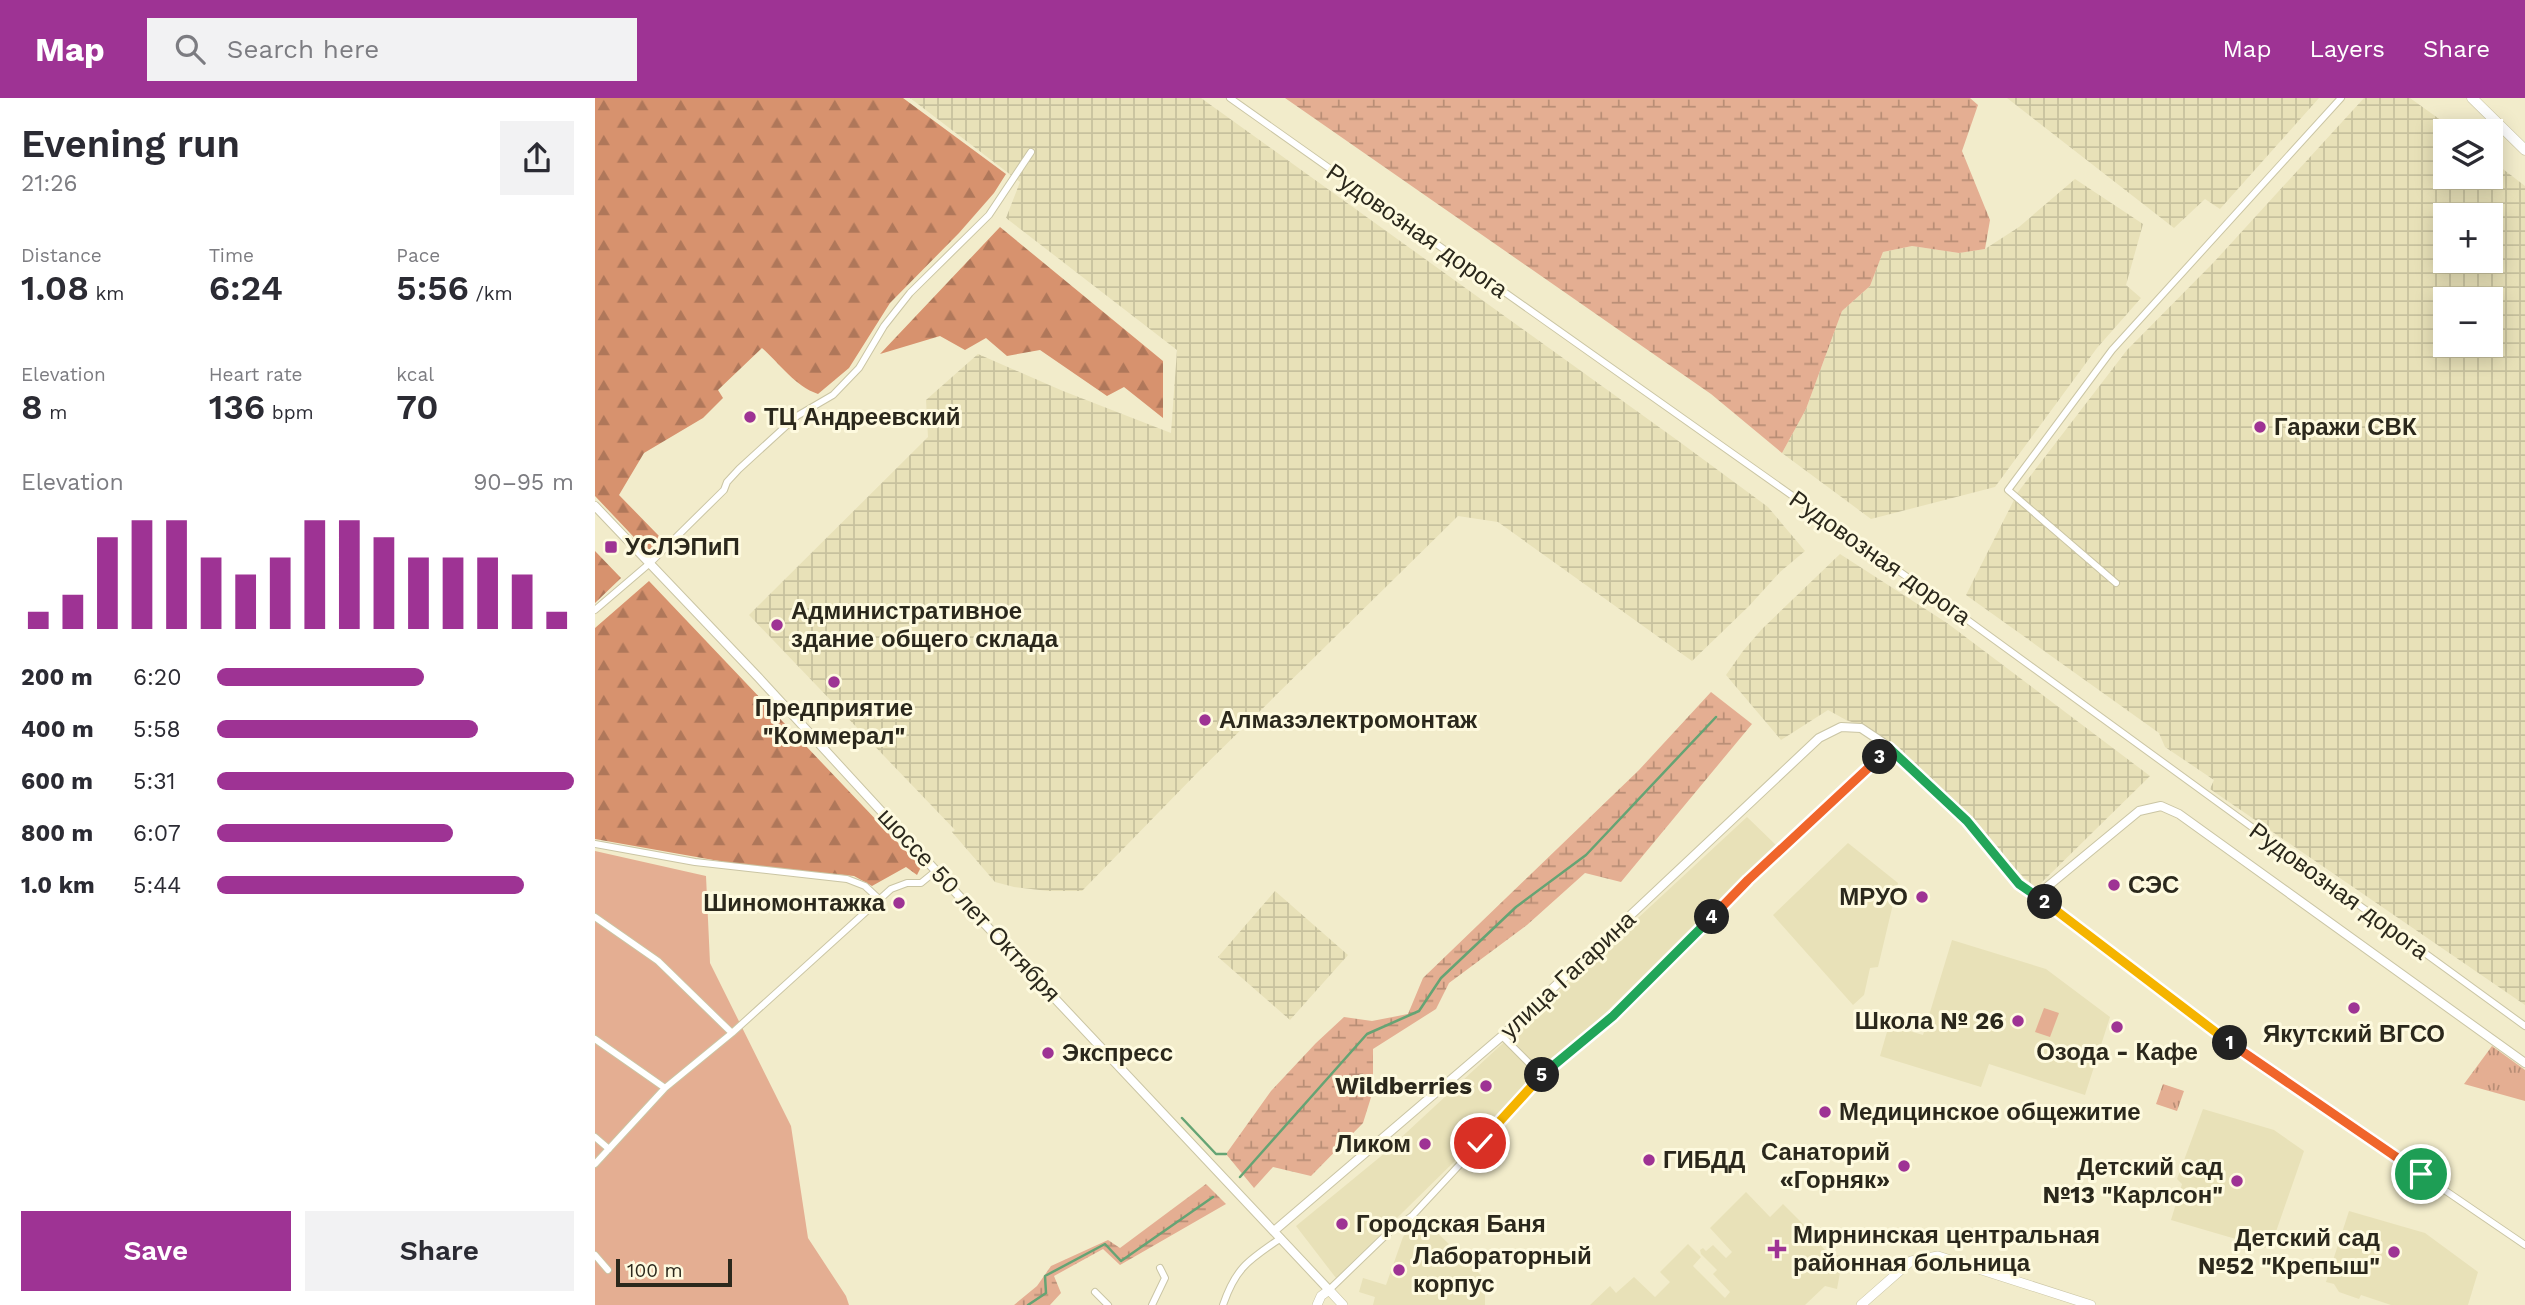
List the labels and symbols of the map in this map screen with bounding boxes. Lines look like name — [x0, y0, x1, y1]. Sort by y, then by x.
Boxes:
street label: Рудовозная дорога — [1321, 158, 1513, 304]
place label: ТЦ Андреевский — [764, 403, 961, 431]
marker: ТЦ Андреевский — [742, 409, 758, 425]
place label: Гаражи СВК — [2274, 413, 2417, 441]
marker: Гаражи СВК — [2252, 419, 2268, 435]
street label: Рудовозная дорога — [1784, 485, 1976, 631]
place label: УСЛЭПиП — [625, 533, 740, 561]
marker: УСЛЭПиП — [603, 539, 619, 555]
place label: Административное здание общего склада — [791, 597, 1059, 653]
marker: Административное здание общего склада — [769, 617, 785, 633]
marker: Предприятие "Коммерал" — [826, 674, 842, 690]
place label: Предприятие "Коммерал" — [755, 694, 913, 750]
place label: Алмазэлектромонтаж — [1219, 706, 1478, 734]
marker: Алмазэлектромонтаж — [1197, 712, 1213, 728]
pin: 3 — [1863, 740, 1897, 774]
street label: шоссе 50 лет Октября — [872, 802, 1066, 1008]
street label: Рудовозная дорога — [2244, 817, 2435, 966]
place label: СЭС — [2128, 871, 2179, 899]
marker: СЭС — [2106, 877, 2122, 893]
place label: МРУО — [1839, 883, 1908, 911]
pin: 2 — [2027, 884, 2063, 920]
place label: Шиномонтажка — [703, 889, 886, 917]
marker: МРУО — [1914, 889, 1930, 905]
marker: Шиномонтажка — [891, 895, 907, 911]
pin: 4 — [1695, 900, 1729, 934]
street label: улица Гагарина — [1495, 905, 1642, 1045]
marker: Якутский ВГСО — [2346, 1000, 2362, 1016]
place label: Школа № 26 — [1855, 1007, 2004, 1035]
marker: Школа № 26 — [2010, 1013, 2026, 1029]
marker: Озода - Кафе — [2109, 1019, 2125, 1035]
place label: Якутский ВГСО — [2263, 1020, 2445, 1048]
pin: 1 — [2213, 1026, 2247, 1060]
place label: Озода - Кафе — [2036, 1038, 2198, 1066]
place label: Экспресс — [1062, 1039, 1173, 1067]
marker: Экспресс — [1040, 1045, 1056, 1061]
pin: 5 — [1525, 1058, 1559, 1093]
place label: Wildberries — [1335, 1072, 1472, 1100]
marker: Wildberries — [1478, 1078, 1494, 1094]
place label: Медицинское общежитие — [1839, 1098, 2141, 1126]
marker: Медицинское общежитие — [1817, 1104, 1833, 1120]
pin — [1450, 1113, 1510, 1173]
place label: Ликом — [1336, 1130, 1411, 1158]
marker: Ликом — [1417, 1136, 1433, 1152]
place label: Санаторий «Горняк» — [1761, 1138, 1890, 1194]
pin — [2391, 1144, 2451, 1204]
place label: ГИБДД — [1663, 1146, 1745, 1174]
marker: ГИБДД — [1641, 1152, 1657, 1168]
place label: Детский сад №13 "Карлсон" — [2042, 1153, 2223, 1209]
marker: Санаторий «Горняк» — [1896, 1158, 1912, 1174]
marker: Детский сад №13 "Карлсон" — [2229, 1173, 2245, 1189]
place label: Городская Баня — [1356, 1210, 1546, 1238]
marker: Городская Баня — [1334, 1216, 1350, 1232]
place label: Мирнинская центральная районная больница — [1793, 1221, 2100, 1277]
place label: Детский сад №52 "Крепыш" — [2198, 1224, 2380, 1280]
marker: Мирнинская центральная районная больница — [1767, 1239, 1787, 1259]
place label: Лабораторный корпус — [1413, 1242, 1592, 1298]
marker: Детский сад №52 "Крепыш" — [2386, 1244, 2402, 1260]
scale bar — [616, 1256, 731, 1288]
marker: Лабораторный корпус — [1391, 1262, 1407, 1278]

